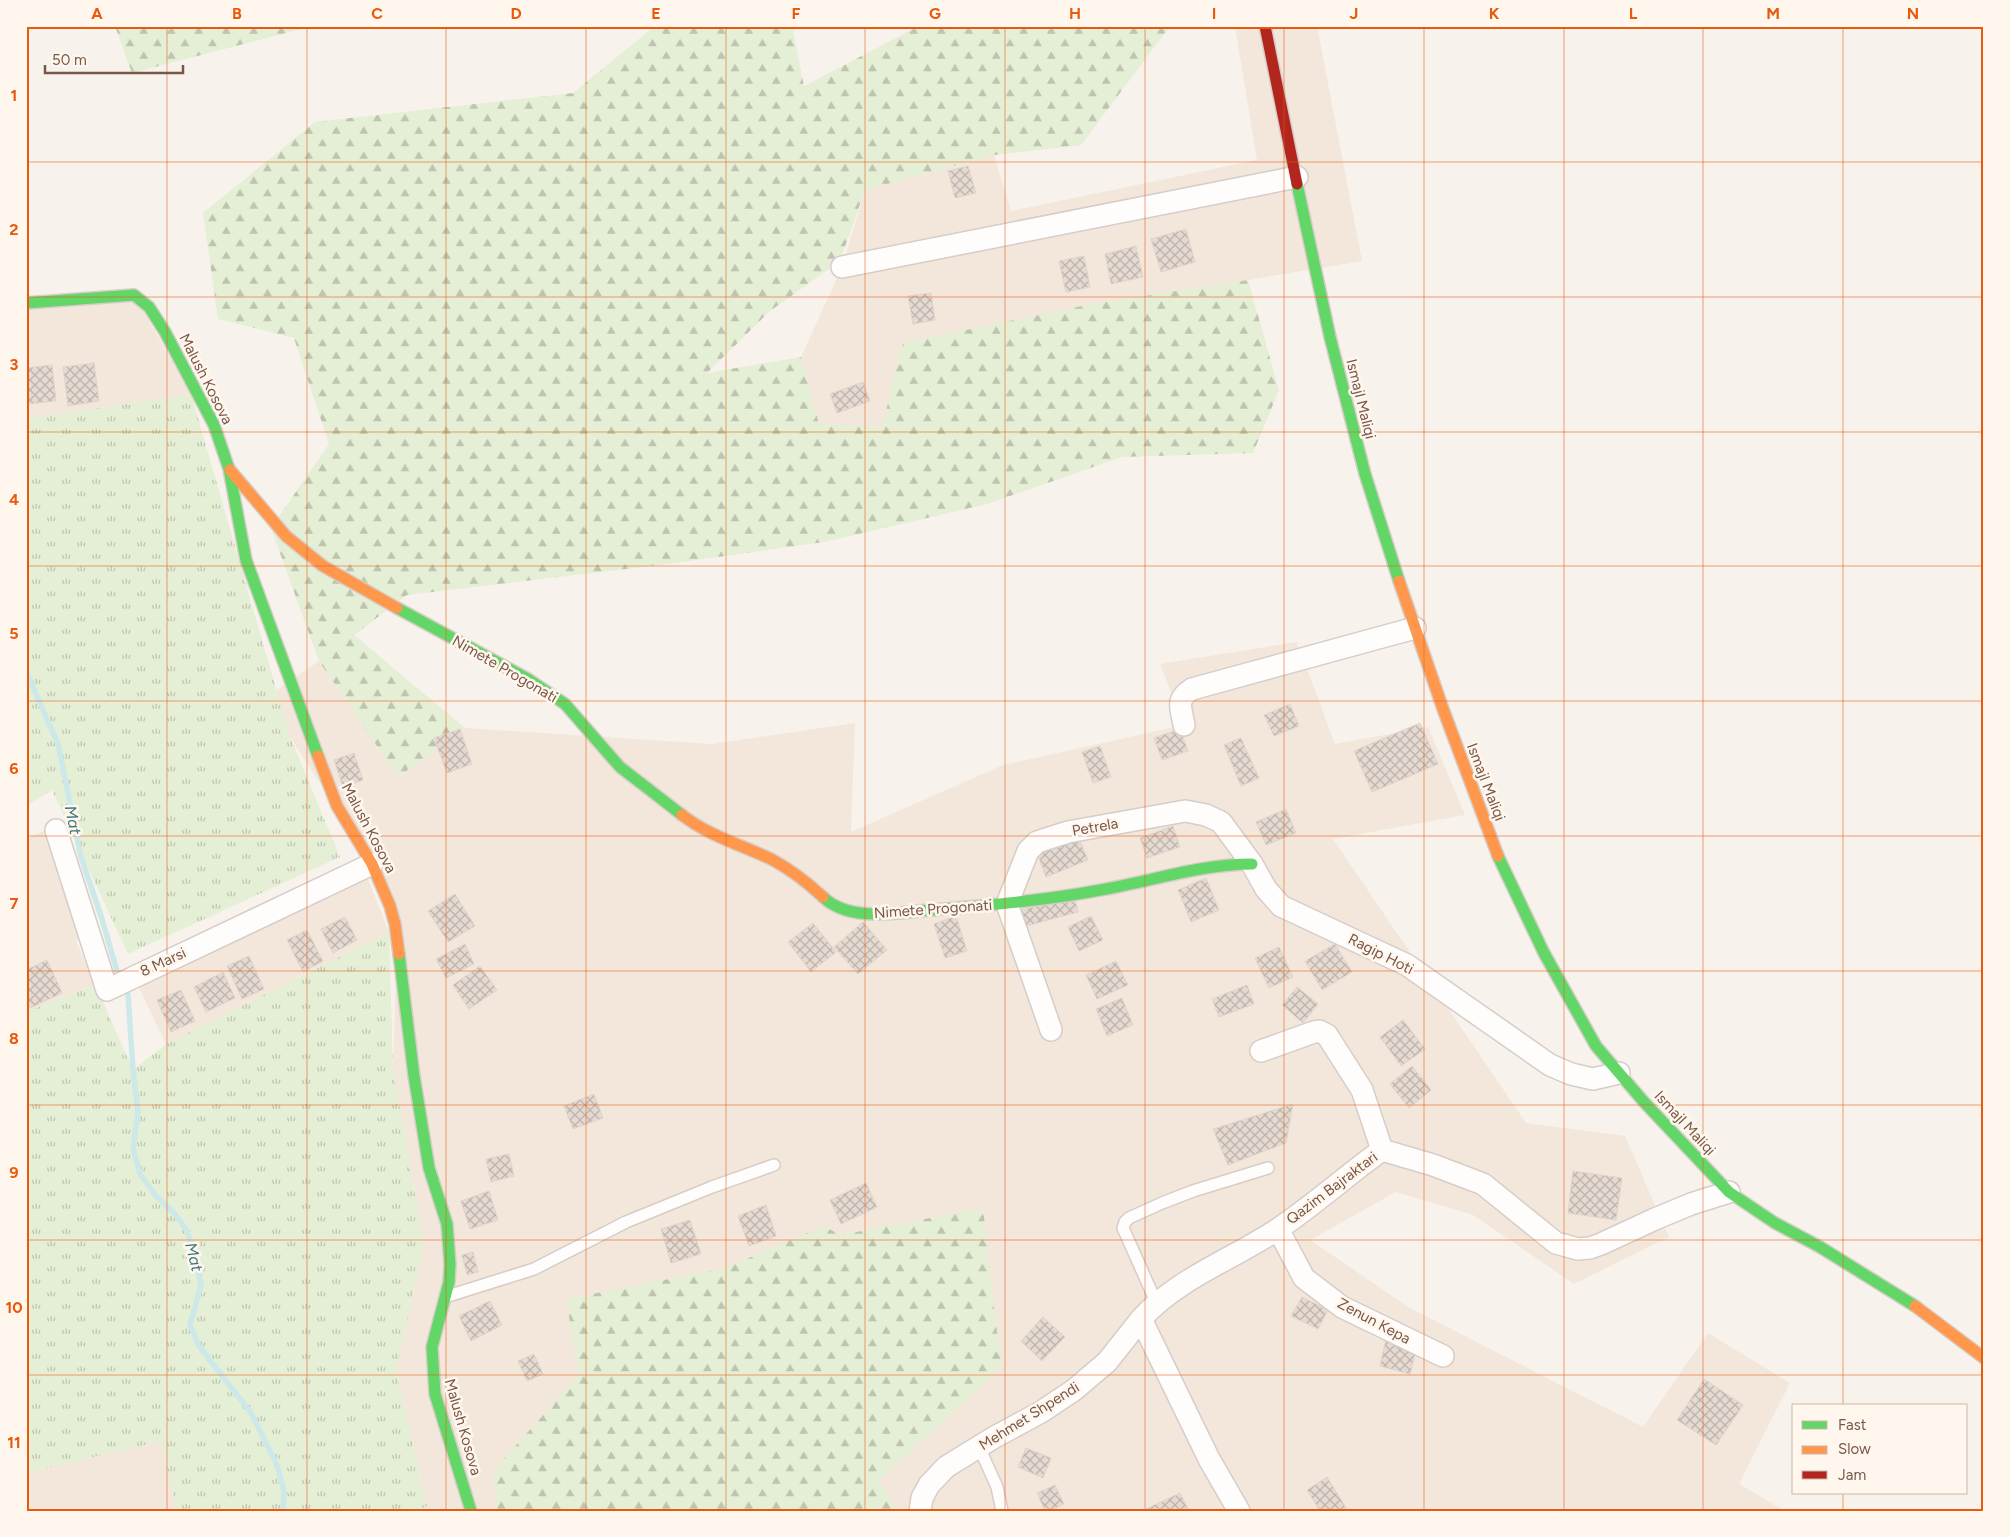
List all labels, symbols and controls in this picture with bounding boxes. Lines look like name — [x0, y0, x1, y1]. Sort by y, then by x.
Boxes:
text: A — [91, 4, 103, 23]
text: B — [232, 4, 242, 23]
text: C — [371, 4, 383, 23]
text: D — [510, 4, 522, 23]
text: E — [651, 4, 661, 23]
text: F — [792, 4, 801, 23]
text: G — [929, 4, 941, 23]
text: H — [1069, 4, 1081, 23]
text: I — [1212, 4, 1216, 23]
text: J — [1350, 4, 1358, 23]
text: K — [1489, 4, 1500, 23]
text: L — [1629, 4, 1638, 23]
text: M — [1766, 4, 1780, 23]
text: N — [1907, 4, 1919, 23]
scale bar — [45, 42, 182, 74]
text: 50 m — [52, 51, 87, 69]
text: 1 — [11, 86, 17, 105]
text: 2 — [9, 220, 19, 239]
street label: Malush Kosova — [175, 331, 237, 427]
text: 3 — [10, 355, 19, 374]
street label: Ismajl Maliqi — [1342, 357, 1380, 441]
text: 4 — [9, 490, 19, 509]
text: 5 — [9, 624, 19, 643]
street label: Nimete Progonati — [449, 632, 561, 706]
street label: Ismajl Maliqi — [1463, 741, 1509, 823]
text: 6 — [9, 759, 19, 778]
street label: Malush Kosova — [338, 780, 400, 876]
water label: Mat — [61, 804, 85, 837]
street label: Petrela — [1070, 814, 1120, 840]
text: 7 — [10, 894, 19, 913]
street label: Nimete Progonati — [873, 896, 993, 922]
street label: Ragip Hoti — [1345, 930, 1417, 978]
street label: 8 Marsi — [137, 944, 189, 980]
text: 8 — [9, 1029, 19, 1048]
street label: Ismajl Maliqi — [1651, 1087, 1719, 1159]
street label: Qazim Bajraktari — [1283, 1148, 1381, 1228]
text: 9 — [9, 1163, 19, 1182]
water label: Mat — [181, 1240, 207, 1274]
street label: Zenun Kepa — [1334, 1294, 1414, 1348]
text: 10 — [5, 1298, 23, 1317]
street label: Malush Kosova — [441, 1377, 485, 1477]
street label: Mehmet Shpendi — [976, 1378, 1082, 1454]
legend — [1792, 1404, 1968, 1494]
text: Fast — [1838, 1416, 1867, 1434]
text: 11 — [7, 1433, 21, 1452]
text: Slow — [1838, 1440, 1871, 1458]
text: Jam — [1838, 1466, 1866, 1484]

